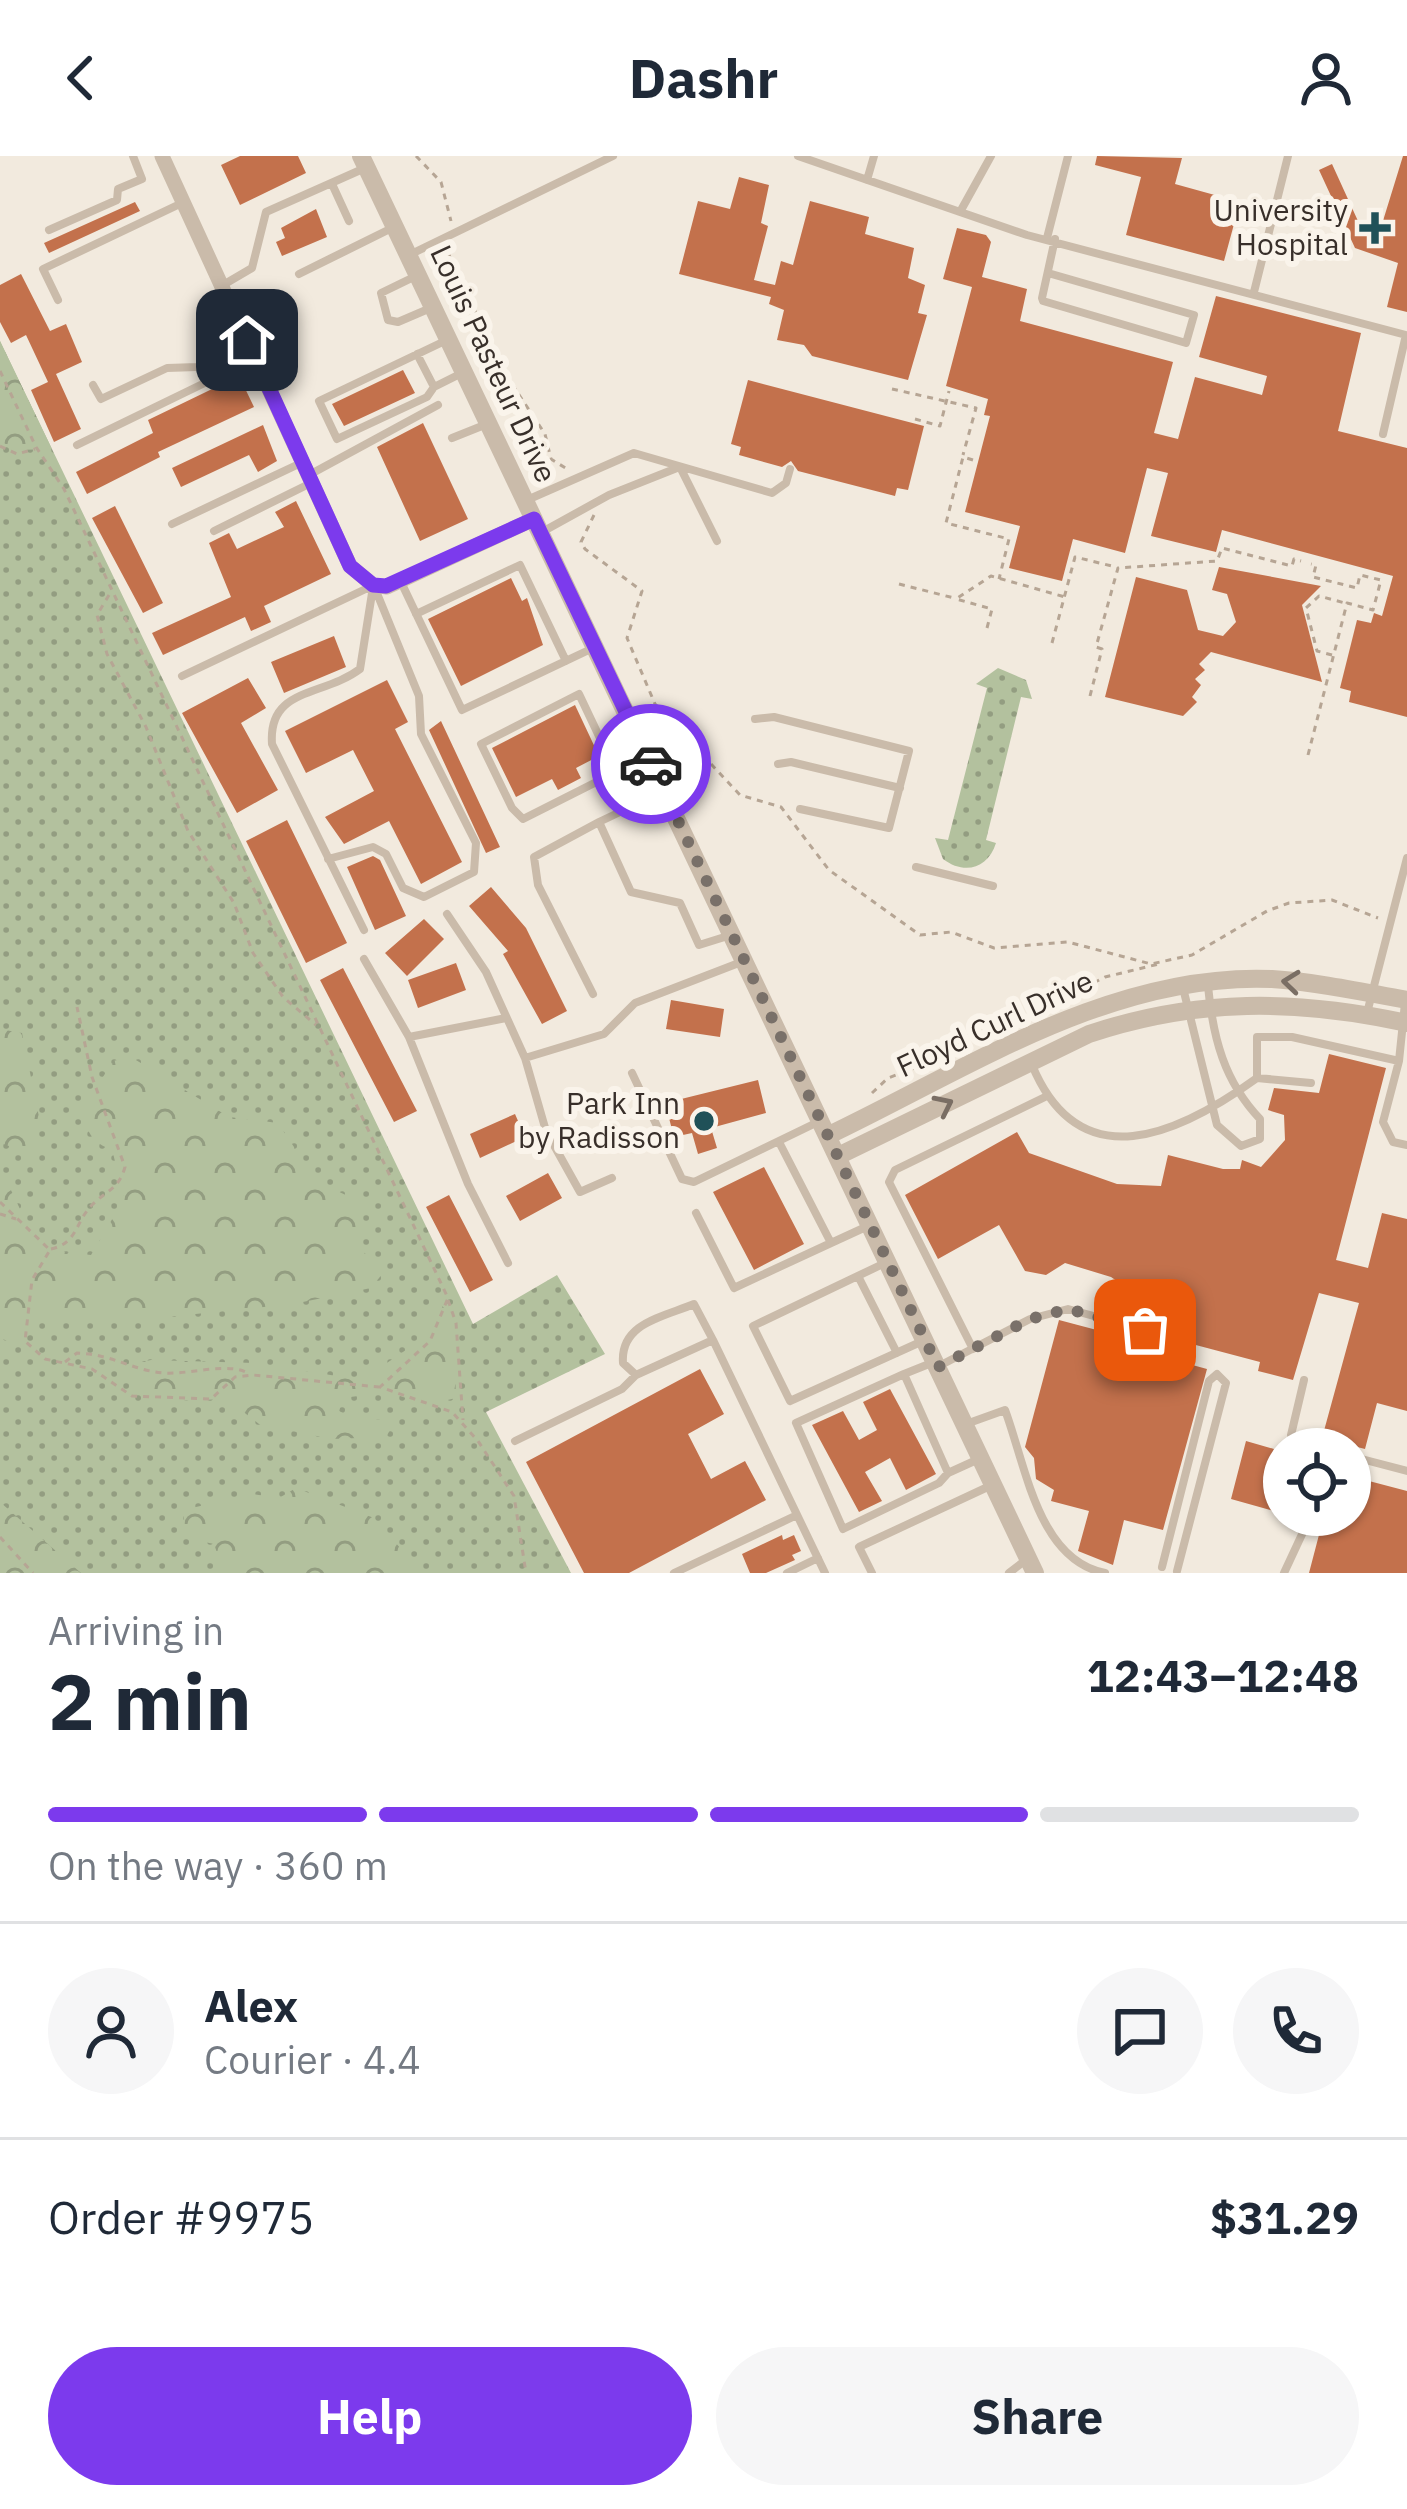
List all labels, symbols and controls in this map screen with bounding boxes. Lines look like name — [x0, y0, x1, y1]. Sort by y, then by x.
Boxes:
text: Dashr — [629, 43, 778, 113]
icon: back — [48, 45, 114, 111]
icon: person — [1293, 45, 1359, 111]
place label: University Hospital — [1214, 190, 1348, 263]
marker: University Hospital — [1359, 212, 1391, 244]
street label: Louis Pasteur Drive — [422, 238, 566, 488]
pin — [196, 289, 298, 391]
icon: home — [214, 307, 280, 373]
courier — [591, 704, 711, 824]
icon: car — [618, 731, 684, 797]
street label: Floyd Curl Drive — [890, 960, 1099, 1085]
one-way arrow — [1282, 969, 1301, 995]
place label: Park Inn by Radisson — [518, 1083, 680, 1156]
one-way arrow — [932, 1096, 953, 1119]
marker: Park Inn by Radisson — [691, 1108, 717, 1134]
pin — [1094, 1279, 1196, 1381]
icon: bag — [1112, 1297, 1178, 1363]
map controls — [1263, 1428, 1371, 1536]
button: locate — [1263, 1428, 1371, 1536]
text: Arriving in — [48, 1605, 224, 1656]
text: 12:43–12:48 — [1087, 1646, 1359, 1704]
text: 2 min — [48, 1650, 252, 1751]
text: On the way · 360 m — [48, 1840, 388, 1891]
button: person — [48, 1968, 174, 2094]
button: chat — [1077, 1968, 1203, 2094]
button: phone — [1233, 1968, 1359, 2094]
text: Alex — [204, 1976, 298, 2034]
text: Courier · 4.4 — [204, 2034, 421, 2085]
text: Order #9975 — [48, 2188, 314, 2246]
text: $31.29 — [1210, 2188, 1359, 2246]
button: Help — [48, 2347, 692, 2485]
button: Share — [716, 2347, 1359, 2485]

